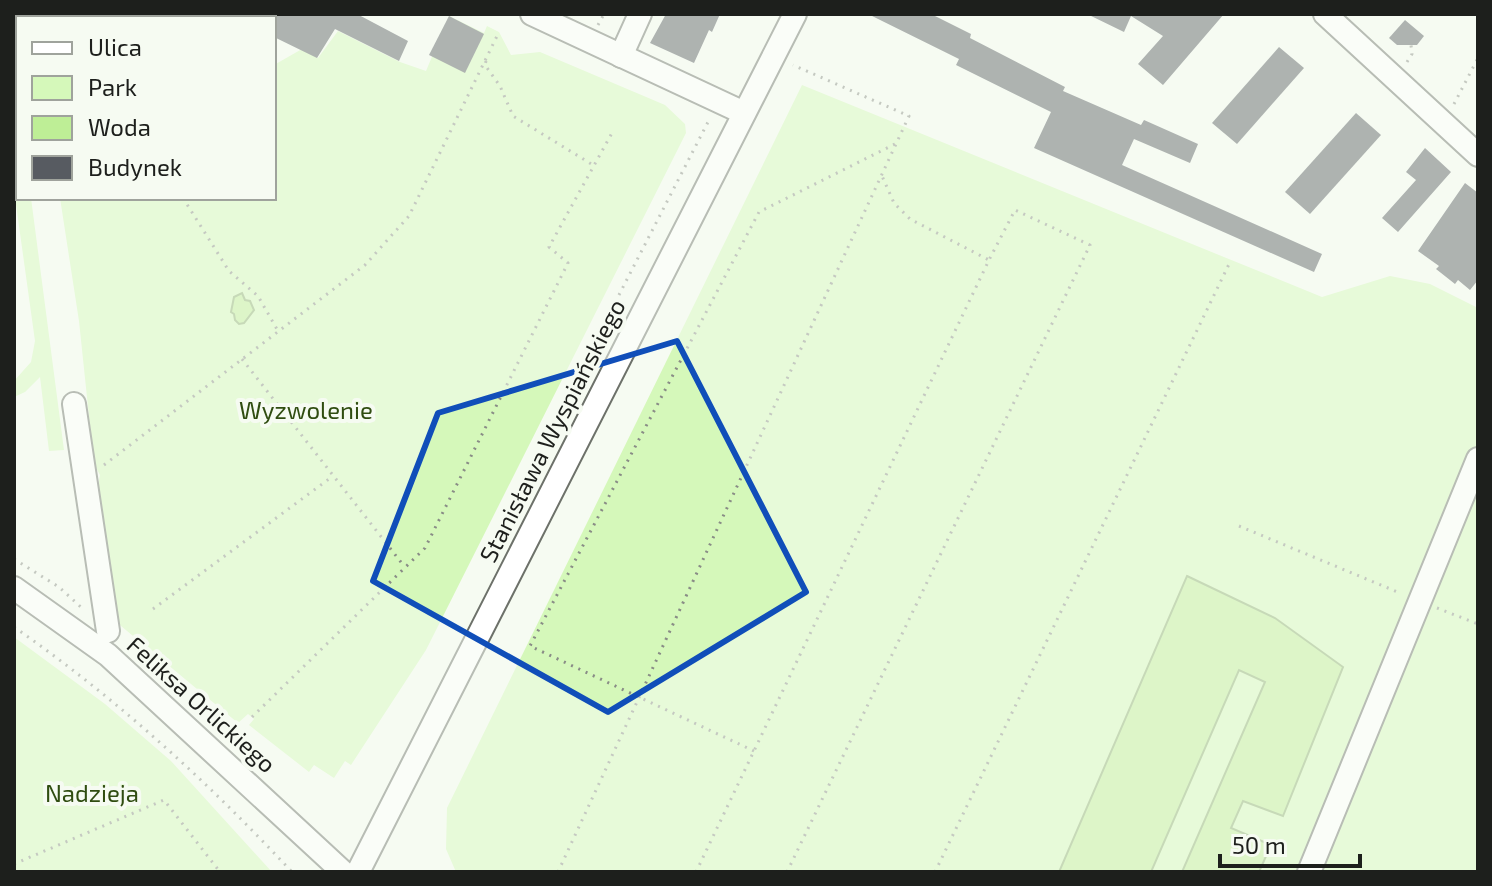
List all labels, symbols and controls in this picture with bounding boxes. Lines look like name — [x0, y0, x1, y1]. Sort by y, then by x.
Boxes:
legend — [16, 16, 276, 200]
text: Ulica — [88, 32, 142, 61]
text: Park — [88, 72, 137, 101]
text: Woda — [88, 112, 151, 141]
text: Budynek — [88, 152, 182, 181]
street label: Stanisława Wyspiańskiego — [473, 294, 631, 567]
park label: Wyzwolenie — [239, 395, 373, 424]
street label: Feliksa Orlickiego — [122, 630, 282, 778]
park label: Nadzieja — [45, 778, 139, 807]
scale bar — [1220, 818, 1360, 868]
text: 50 m — [1232, 830, 1286, 859]

